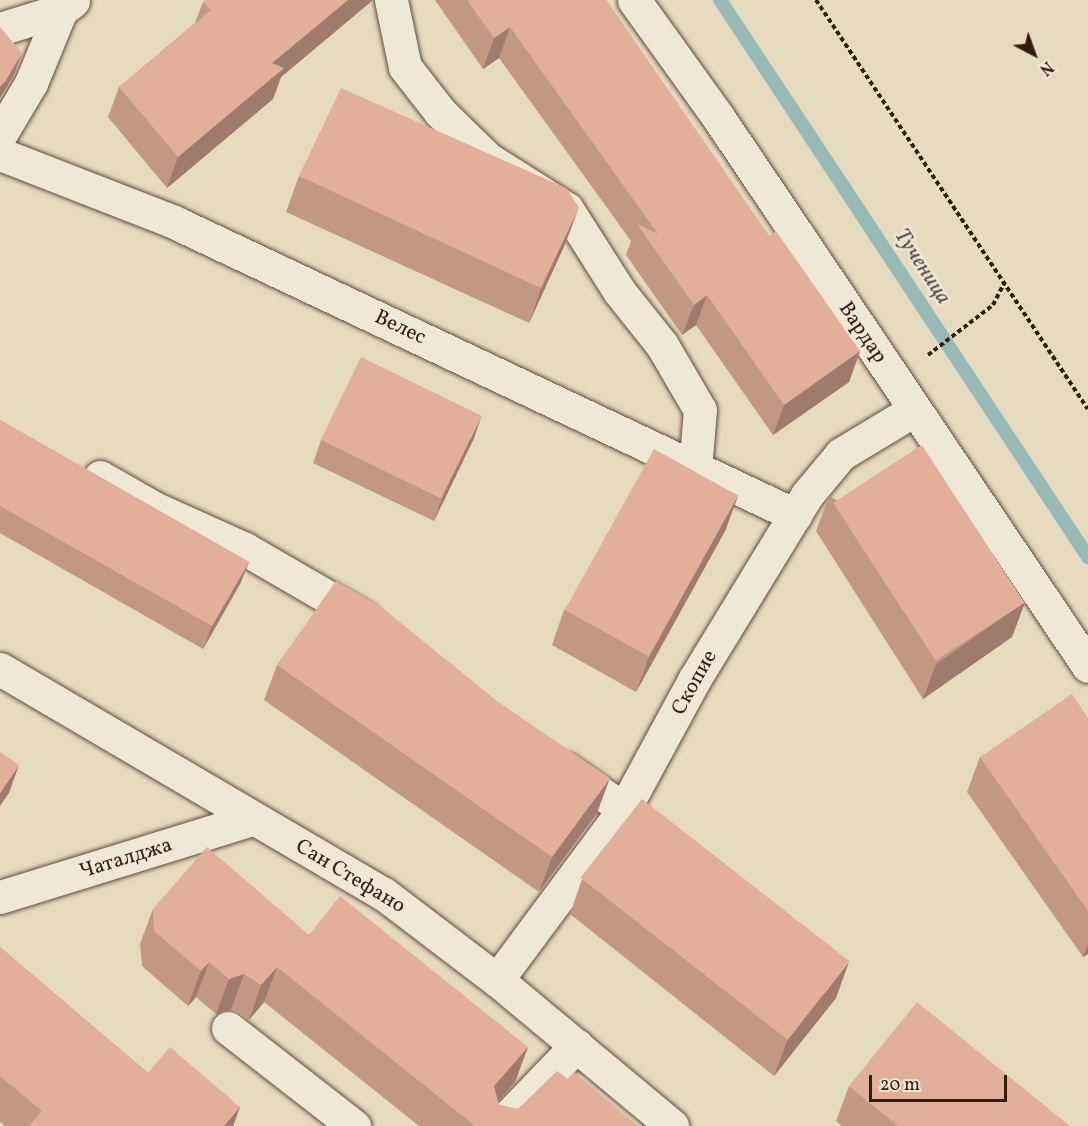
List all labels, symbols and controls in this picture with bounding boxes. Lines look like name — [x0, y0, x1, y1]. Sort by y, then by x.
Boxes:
north arrow — [1004, 24, 1064, 84]
text: N — [1034, 55, 1057, 80]
water label: Тученица — [888, 224, 956, 310]
street label: Вардар — [832, 297, 892, 369]
street label: Велес — [370, 305, 430, 351]
street label: Скопие — [667, 646, 723, 720]
street label: Чаталджа — [77, 833, 175, 885]
street label: Сан Стефано — [290, 834, 410, 920]
scale bar — [872, 1063, 1010, 1101]
text: 20 m — [880, 1073, 920, 1098]

